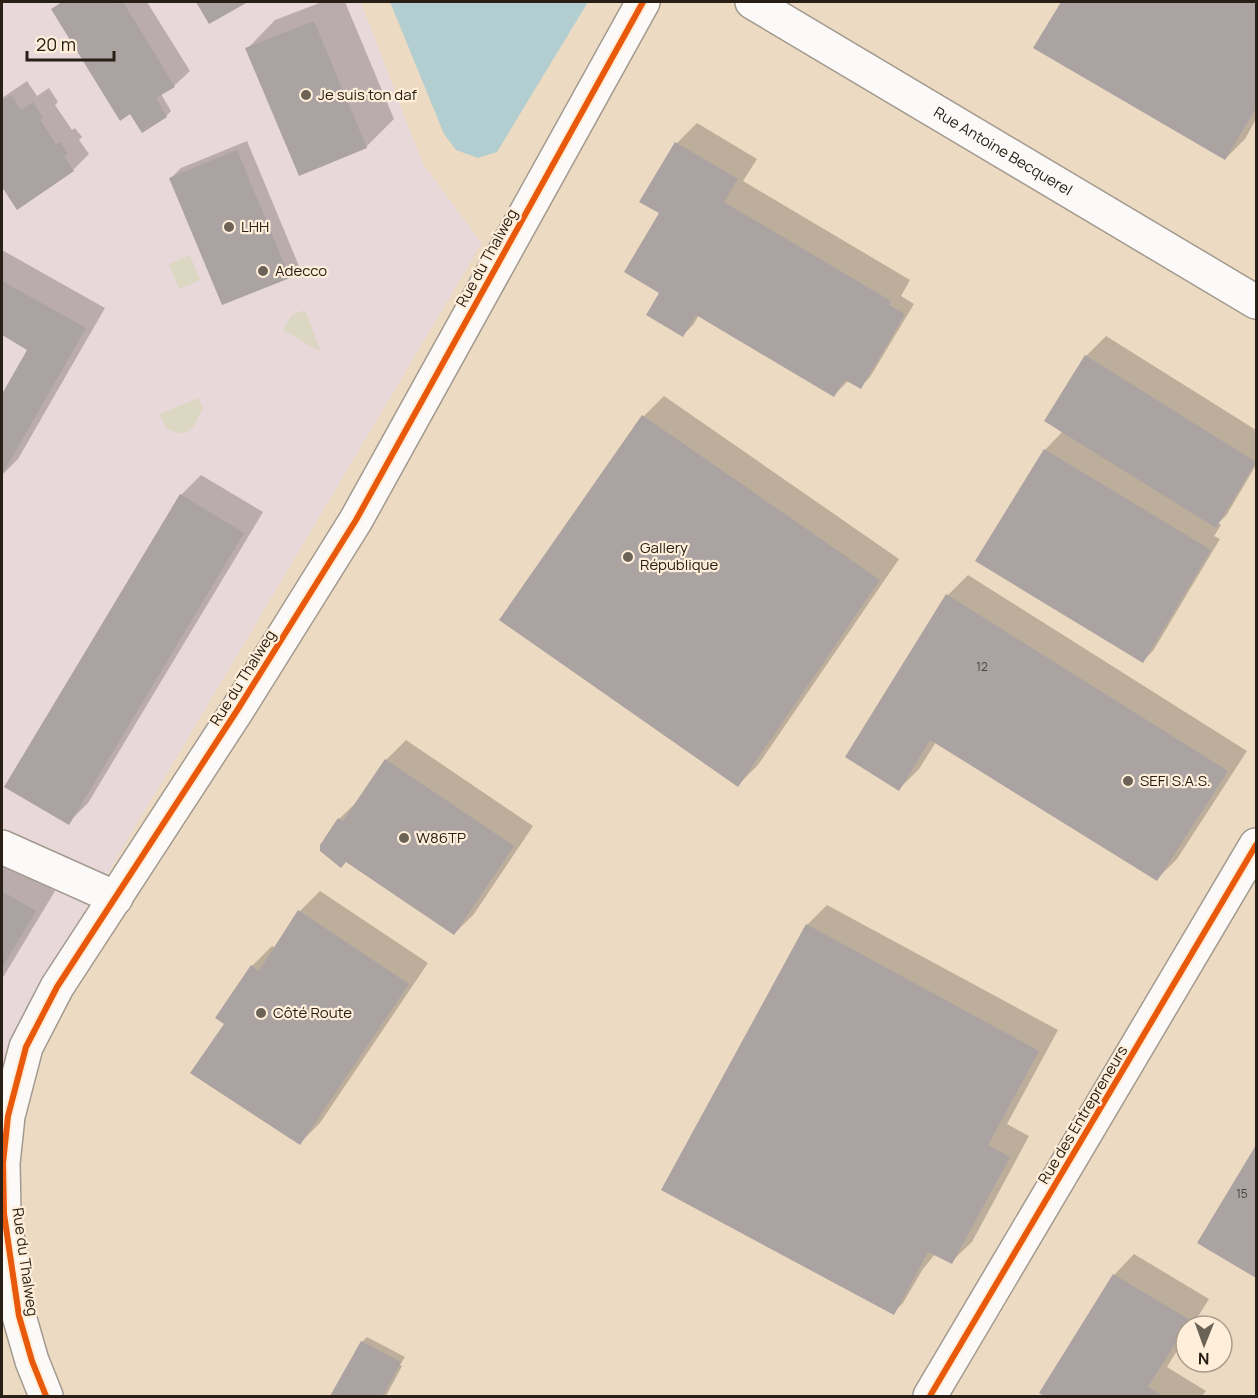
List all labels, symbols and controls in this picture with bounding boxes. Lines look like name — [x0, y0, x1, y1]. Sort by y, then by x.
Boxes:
scale bar — [27, 24, 114, 62]
text: 20 m — [36, 32, 76, 56]
place label: Je suis ton daf — [318, 84, 418, 105]
marker: Je suis ton daf — [299, 88, 313, 102]
street label: Rue Antoine Becquerel — [930, 102, 1076, 200]
street label: Rue du Thalweg — [451, 205, 522, 311]
place label: LHH — [241, 216, 269, 237]
marker: LHH — [222, 220, 236, 234]
place label: Adecco — [275, 260, 327, 281]
marker: Adecco — [256, 264, 270, 278]
place label: Gallery République — [640, 537, 718, 575]
marker: Gallery République — [621, 550, 635, 564]
street label: Rue du Thalweg — [205, 626, 280, 730]
house number: 12 — [976, 658, 988, 675]
place label: SEFI S.A.S. — [1140, 770, 1211, 791]
marker: SEFI S.A.S. — [1121, 774, 1135, 788]
place label: W86TP — [416, 827, 466, 848]
marker: W86TP — [397, 831, 411, 845]
place label: Côté Route — [273, 1002, 352, 1023]
marker: Côté Route — [254, 1006, 268, 1020]
street label: Rue des Entrepreneurs — [1033, 1041, 1132, 1188]
house number: 15 — [1236, 1185, 1248, 1202]
street label: Rue du Thalweg — [7, 1206, 44, 1318]
north arrow — [1174, 1314, 1234, 1374]
text: N — [1198, 1348, 1210, 1370]

